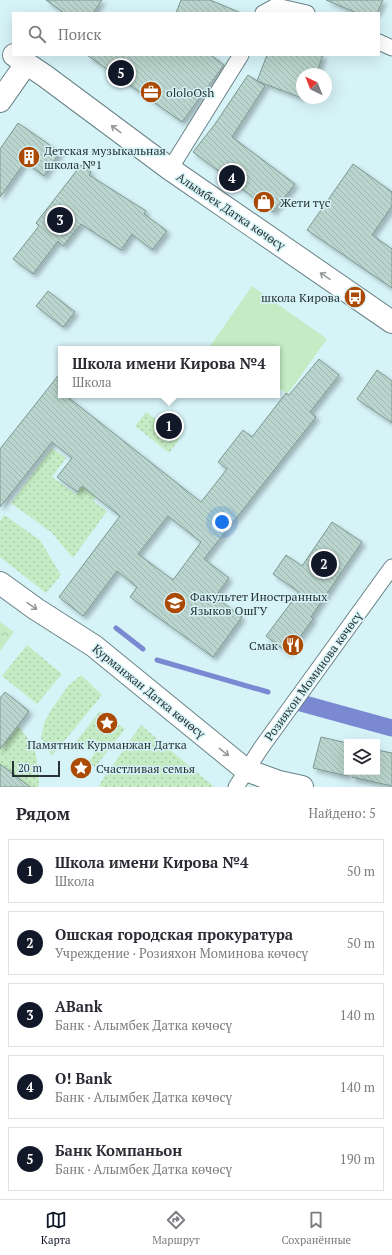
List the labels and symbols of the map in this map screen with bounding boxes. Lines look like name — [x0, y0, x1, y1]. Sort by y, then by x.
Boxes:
pin: 5 — [108, 58, 134, 88]
north arrow — [296, 68, 332, 104]
office icon: ololoOsh — [138, 79, 164, 105]
place label: ololoOsh — [166, 85, 214, 100]
one-way arrow — [110, 125, 121, 133]
place label: Детская музыкальная школа №1 — [44, 143, 166, 172]
building icon: Детская музыкальная школа №1 — [16, 144, 42, 170]
pin: 4 — [219, 163, 245, 193]
street label: Алымбек Датка көчөсү — [174, 169, 289, 253]
shop icon: Жети түс — [251, 189, 277, 215]
place label: Жети түс — [280, 195, 331, 210]
pin: 3 — [47, 205, 73, 235]
one-way arrow — [320, 272, 331, 280]
bus stop icon: школа Кирова — [342, 284, 368, 310]
place label: школа Кирова — [261, 290, 340, 305]
pin: 1 — [156, 411, 182, 441]
your location — [212, 512, 232, 532]
pin: 2 — [311, 549, 337, 579]
place label: Факультет Иностранных Языков ОшГУ — [190, 589, 328, 618]
school or university icon: Факультет Иностранных Языков ОшГУ — [162, 590, 188, 616]
one-way arrow — [26, 602, 37, 610]
street label: Розияхон Моминова көчөсү — [261, 608, 365, 744]
restaurant icon: Смак — [280, 632, 306, 658]
place label: Смак — [249, 638, 279, 653]
street label: Курманжан Датка көчөсү — [90, 641, 209, 742]
place icon: Памятник Курманжан Датка — [94, 710, 120, 736]
place label: Памятник Курманжан Датка — [27, 737, 187, 752]
one-way arrow — [219, 748, 230, 757]
place icon: Счастливая семья — [68, 755, 94, 781]
scale bar — [12, 759, 60, 778]
place label: Счастливая семья — [96, 761, 195, 776]

